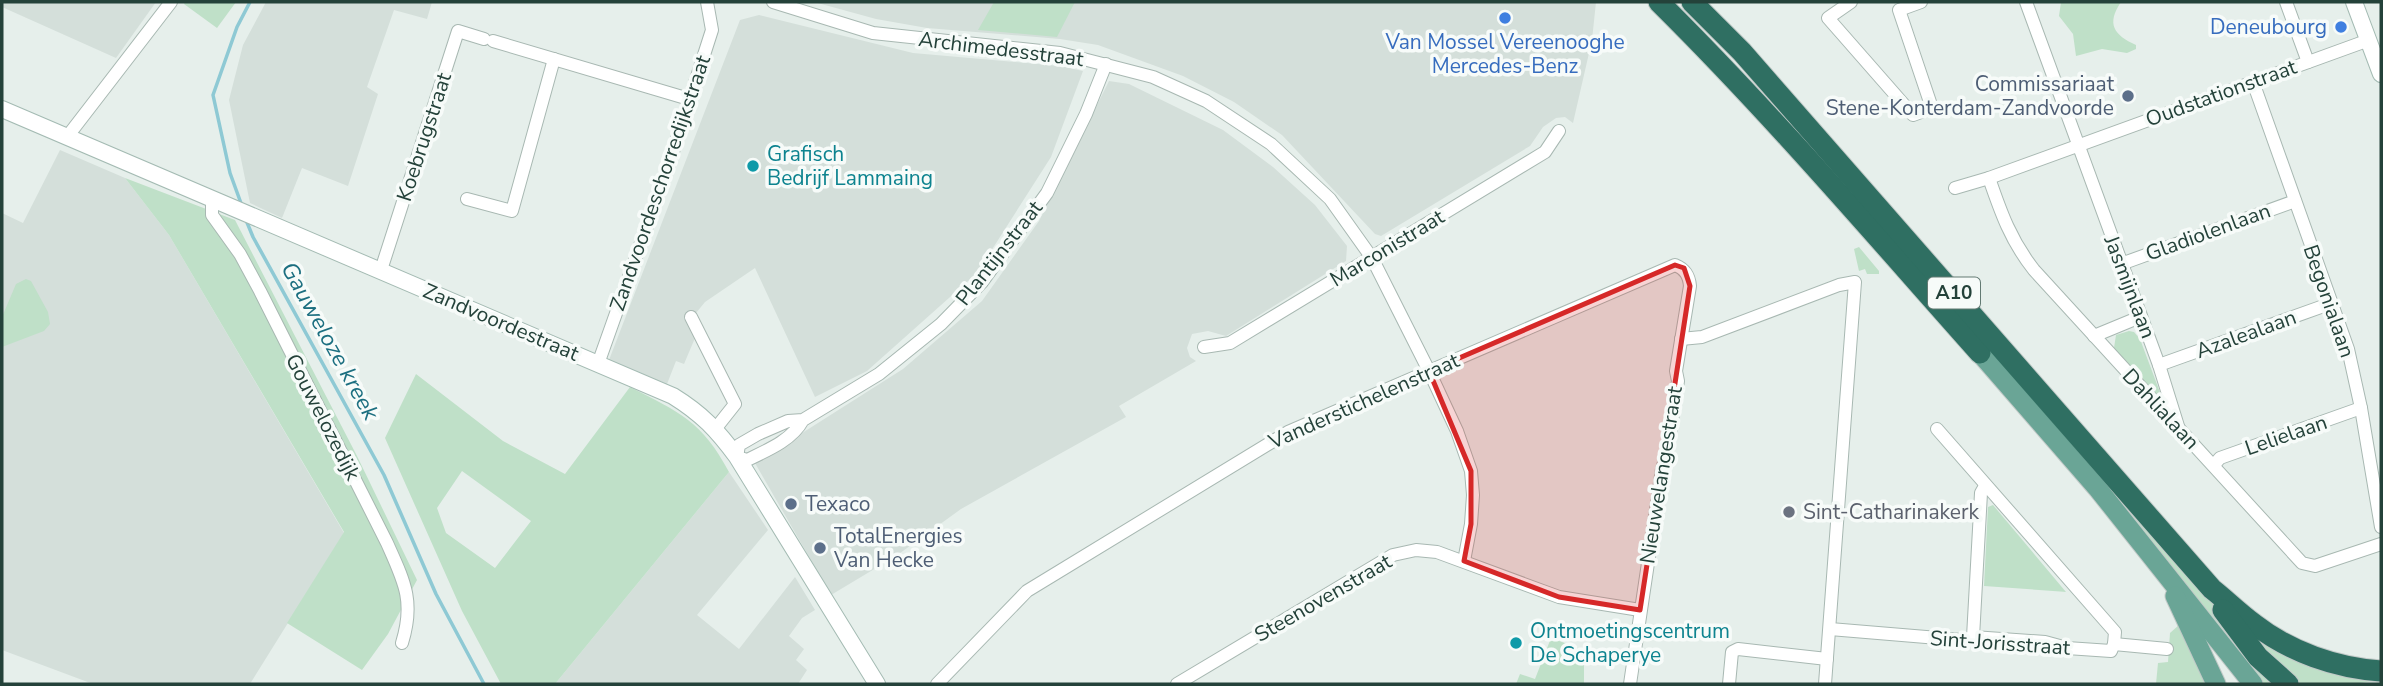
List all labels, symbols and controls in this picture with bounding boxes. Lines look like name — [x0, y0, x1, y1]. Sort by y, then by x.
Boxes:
marker: Van Mossel Vereenooghe Mercedes-Benz — [1497, 10, 1513, 26]
place label: Deneubourg — [2210, 13, 2327, 41]
marker: Deneubourg — [2333, 19, 2349, 35]
street label: Archimedesstraat — [917, 25, 1086, 73]
place label: Van Mossel Vereenooghe Mercedes-Benz — [1384, 28, 1625, 80]
street label: Zandvoordeschorredijkstraat — [603, 51, 717, 315]
street label: Oudstationstraat — [2142, 52, 2301, 133]
street label: Koebrugstraat — [390, 68, 458, 205]
place label: Commissariaat Stene-Konterdam-Zandvoorde — [1826, 70, 2115, 122]
marker: Commissariaat Stene-Konterdam-Zandvoorde — [2120, 88, 2136, 104]
place label: Grafisch Bedrijf Lammaing — [767, 140, 933, 192]
marker: Grafisch Bedrijf Lammaing — [745, 158, 761, 174]
street label: Plantijnstraat — [949, 194, 1049, 311]
street label: Gladiolenlaan — [2142, 196, 2274, 268]
street label: Marconistraat — [1325, 202, 1450, 293]
street label: Jasmijnlaan — [2097, 231, 2162, 343]
street label: Begonialaan — [2297, 241, 2361, 361]
water label: Gauweloze kreek — [274, 256, 387, 426]
street label: Zandvoordestraat — [419, 277, 584, 368]
road number: A10 — [1928, 278, 1980, 308]
street label: Azalealaan — [2192, 303, 2300, 365]
street label: Vanderstichelenstraat — [1263, 346, 1464, 456]
street label: Gouwelozedijk — [279, 349, 367, 485]
street label: Dahlialaan — [2116, 362, 2206, 456]
street label: Nieuwelangestraat — [1633, 384, 1689, 566]
street label: Lelielaan — [2241, 408, 2331, 462]
place label: Texaco — [805, 490, 870, 518]
marker: Texaco — [783, 496, 799, 512]
place label: Sint-Catharinakerk — [1803, 498, 1979, 526]
marker: Sint-Catharinakerk — [1781, 504, 1797, 520]
place label: TotalEnergies Van Hecke — [833, 522, 962, 574]
marker: TotalEnergies Van Hecke — [812, 540, 828, 556]
street label: Steenovenstraat — [1249, 547, 1397, 649]
place label: Ontmoetingscentrum De Schaperye — [1530, 617, 1730, 669]
street label: Sint-Jorisstraat — [1929, 624, 2072, 662]
marker: Ontmoetingscentrum De Schaperye — [1508, 635, 1524, 651]

